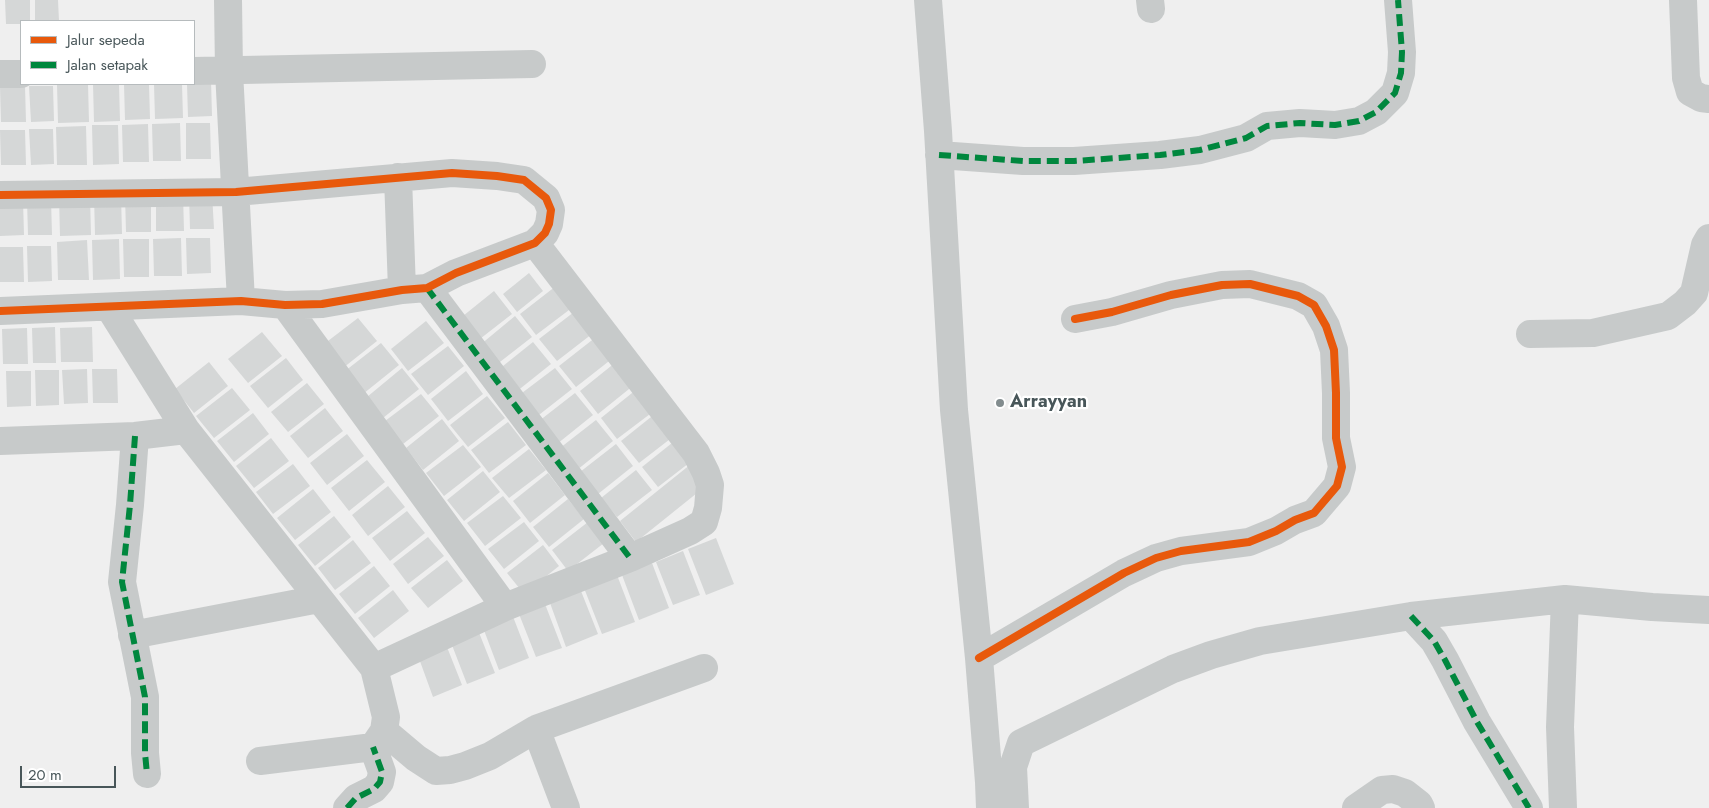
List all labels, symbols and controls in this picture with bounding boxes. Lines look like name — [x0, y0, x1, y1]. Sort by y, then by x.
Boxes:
legend — [20, 20, 195, 85]
text: Jalur sepeda — [67, 29, 145, 51]
text: Jalan setapak — [67, 54, 148, 76]
place label: Arrayyan — [1010, 392, 1087, 414]
marker: Arrayyan — [994, 397, 1006, 409]
scale bar — [22, 756, 119, 788]
text: 20 m — [28, 764, 62, 786]

